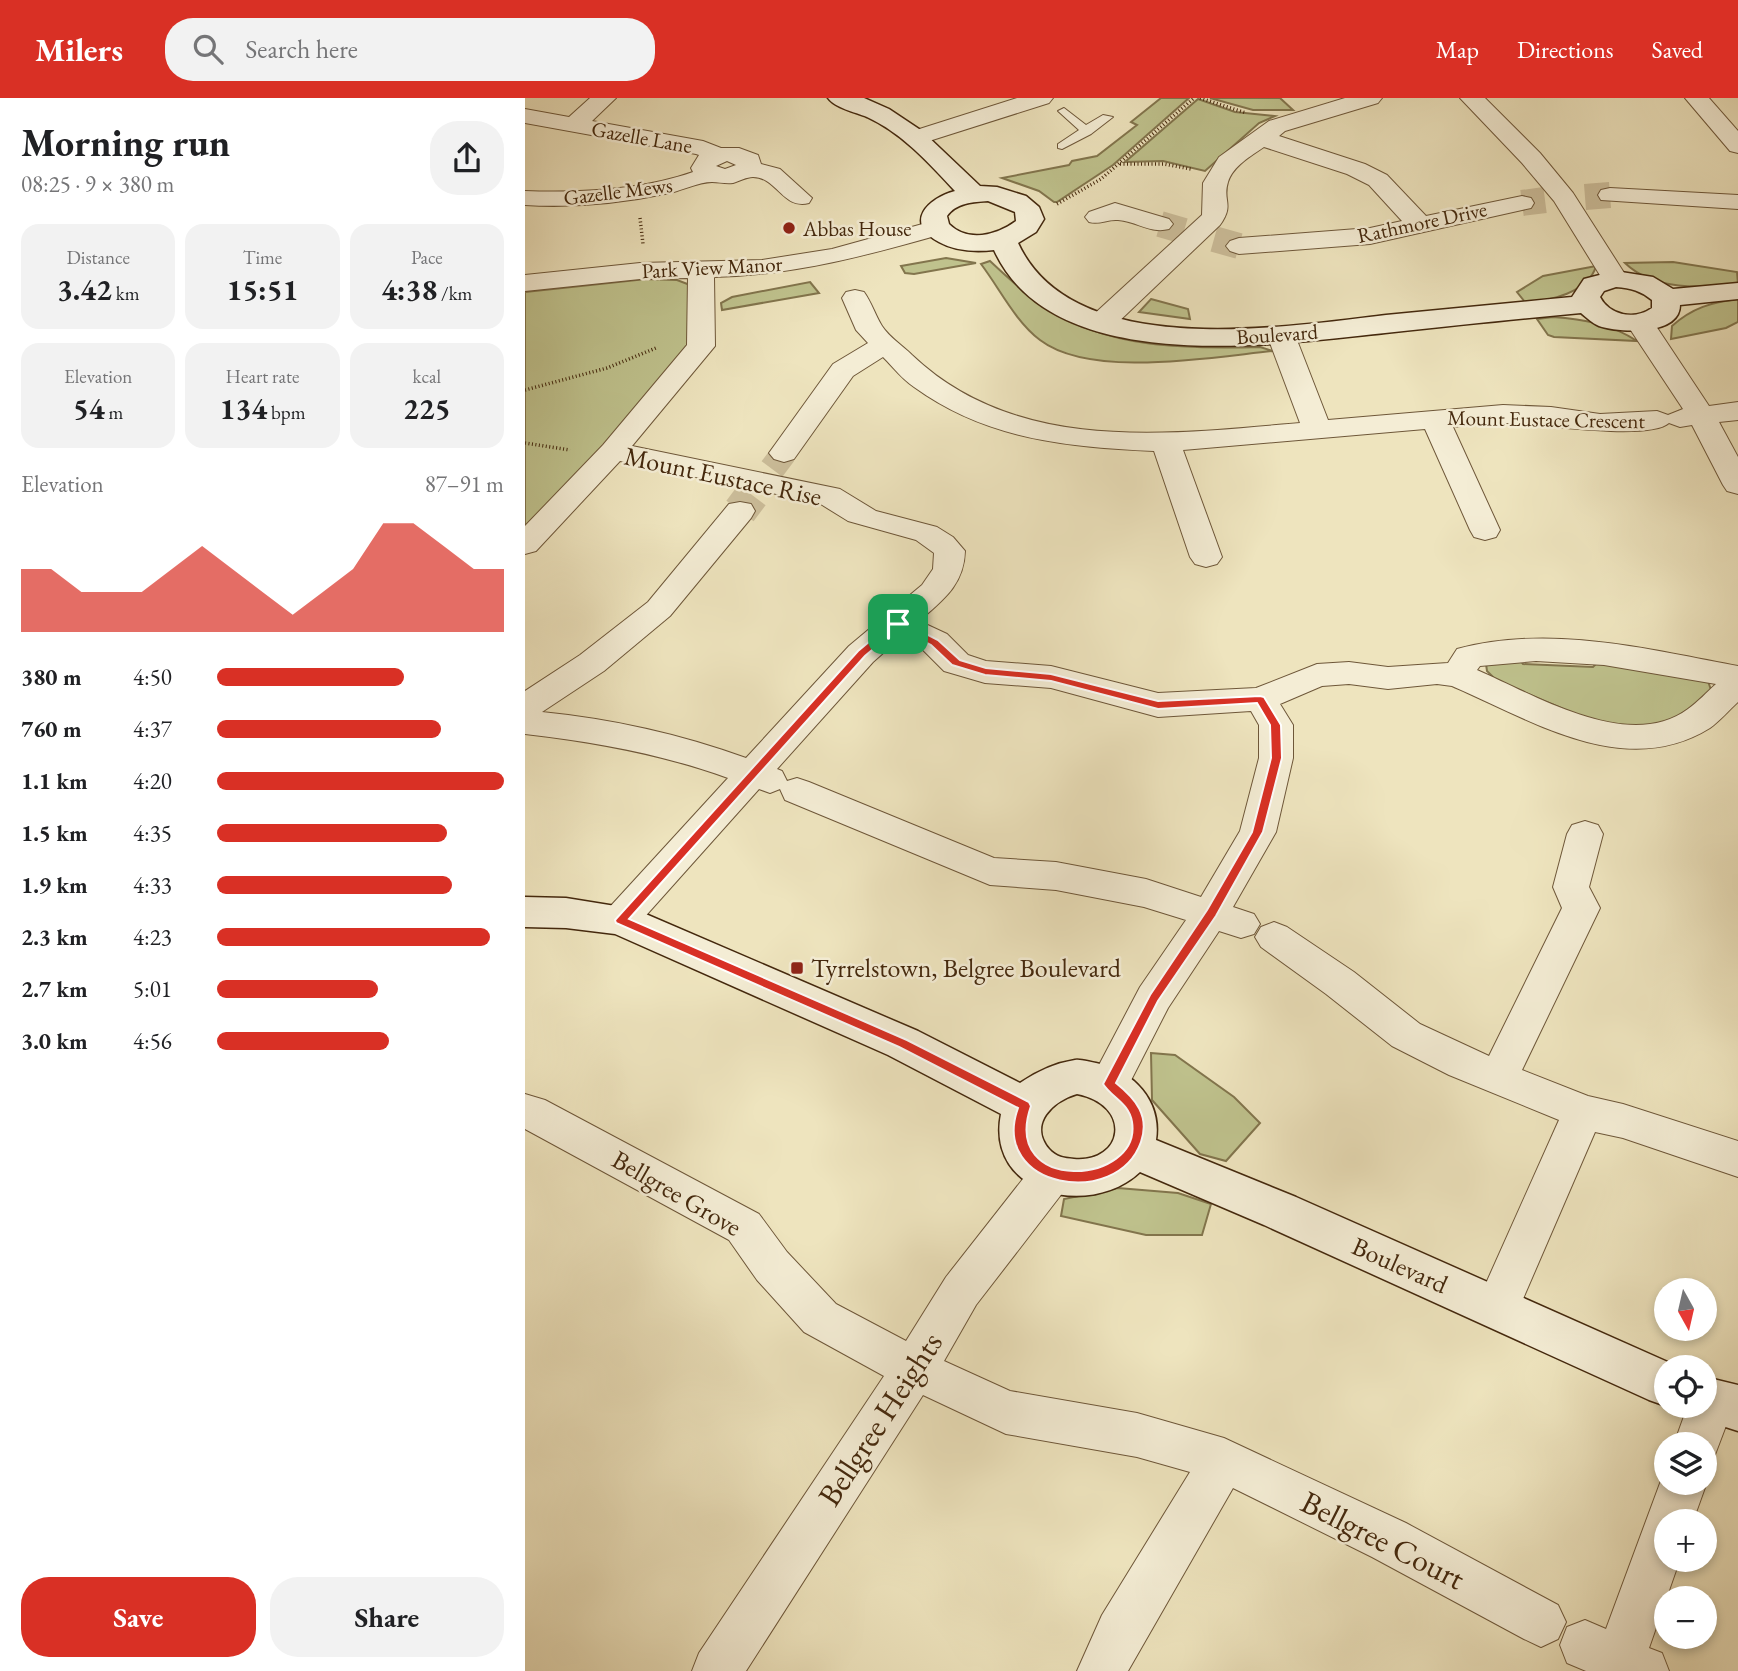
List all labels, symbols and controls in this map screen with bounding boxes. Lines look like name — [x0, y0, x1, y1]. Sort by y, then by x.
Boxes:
search box — [165, 18, 655, 81]
text: Milers — [35, 28, 123, 71]
icon: search — [189, 30, 227, 68]
text: Search here — [245, 32, 358, 66]
text: Map — [1436, 34, 1479, 65]
text: Directions — [1517, 34, 1614, 65]
text: Saved — [1652, 34, 1703, 65]
street label: Gazelle Lane — [590, 115, 694, 159]
text: Morning run — [21, 118, 230, 167]
button: share — [430, 121, 504, 195]
text: 08:25 · 9 × 380 m — [21, 169, 174, 199]
street label: Gazelle Mews — [562, 171, 674, 211]
street label: Rathmore Drive — [1355, 195, 1489, 249]
place label: Abbas House — [802, 215, 912, 242]
marker: Abbas House — [781, 220, 797, 236]
text: Distance — [66, 245, 130, 270]
text: Time — [243, 245, 282, 270]
text: Pace — [411, 245, 443, 270]
street label: Park View Manor — [641, 250, 783, 284]
text: 3.42 — [57, 270, 112, 309]
text: 15:51 — [227, 270, 298, 309]
text: 4:38 — [381, 270, 437, 309]
text: km — [112, 281, 139, 306]
text: /km — [437, 281, 472, 306]
street label: Boulevard — [1235, 318, 1319, 350]
text: Elevation — [64, 364, 132, 389]
text: Heart rate — [226, 364, 299, 389]
text: kcal — [413, 364, 441, 389]
text: 54 — [73, 389, 105, 428]
text: 134 — [220, 389, 267, 428]
text: 225 — [403, 389, 451, 428]
text: m — [105, 400, 123, 425]
text: bpm — [267, 400, 305, 425]
street label: Mount Eustace Crescent — [1447, 404, 1646, 434]
street label: Mount Eustace Rise — [621, 439, 825, 513]
text: Elevation — [21, 469, 104, 499]
text: 87–91 m — [425, 469, 504, 499]
pin — [868, 594, 928, 654]
icon: arrive — [879, 605, 917, 643]
text: 380 m — [21, 662, 82, 692]
text: 4:50 — [133, 662, 172, 692]
text: 760 m — [21, 714, 82, 744]
text: 4:37 — [133, 714, 172, 744]
text: 1.1 km — [21, 766, 88, 796]
text: 4:20 — [133, 766, 172, 796]
text: 1.5 km — [21, 818, 88, 848]
text: 4:35 — [133, 818, 172, 848]
text: 1.9 km — [21, 870, 88, 900]
text: 4:33 — [133, 870, 172, 900]
text: 2.3 km — [21, 922, 88, 952]
text: 4:23 — [133, 922, 172, 952]
place label: Tyrrelstown, Belgree Boulevard — [811, 951, 1122, 985]
marker: Tyrrelstown, Belgree Boulevard — [789, 960, 805, 976]
text: 2.7 km — [21, 974, 88, 1004]
text: 5:01 — [133, 974, 172, 1004]
text: 3.0 km — [21, 1026, 88, 1056]
text: 4:56 — [133, 1026, 172, 1056]
street label: Bellgree Grove — [606, 1142, 748, 1244]
street label: Boulevard — [1347, 1229, 1454, 1301]
north arrow — [1654, 1278, 1717, 1340]
map controls — [1654, 1278, 1717, 1649]
street label: Bellgree Heights — [808, 1324, 952, 1514]
button: locate — [1654, 1355, 1717, 1418]
button: layers — [1654, 1432, 1717, 1495]
street label: Bellgree Court — [1294, 1481, 1472, 1599]
button: + — [1654, 1509, 1717, 1572]
button: Save — [21, 1577, 256, 1657]
button: Share — [270, 1577, 504, 1657]
button: − — [1654, 1586, 1717, 1649]

